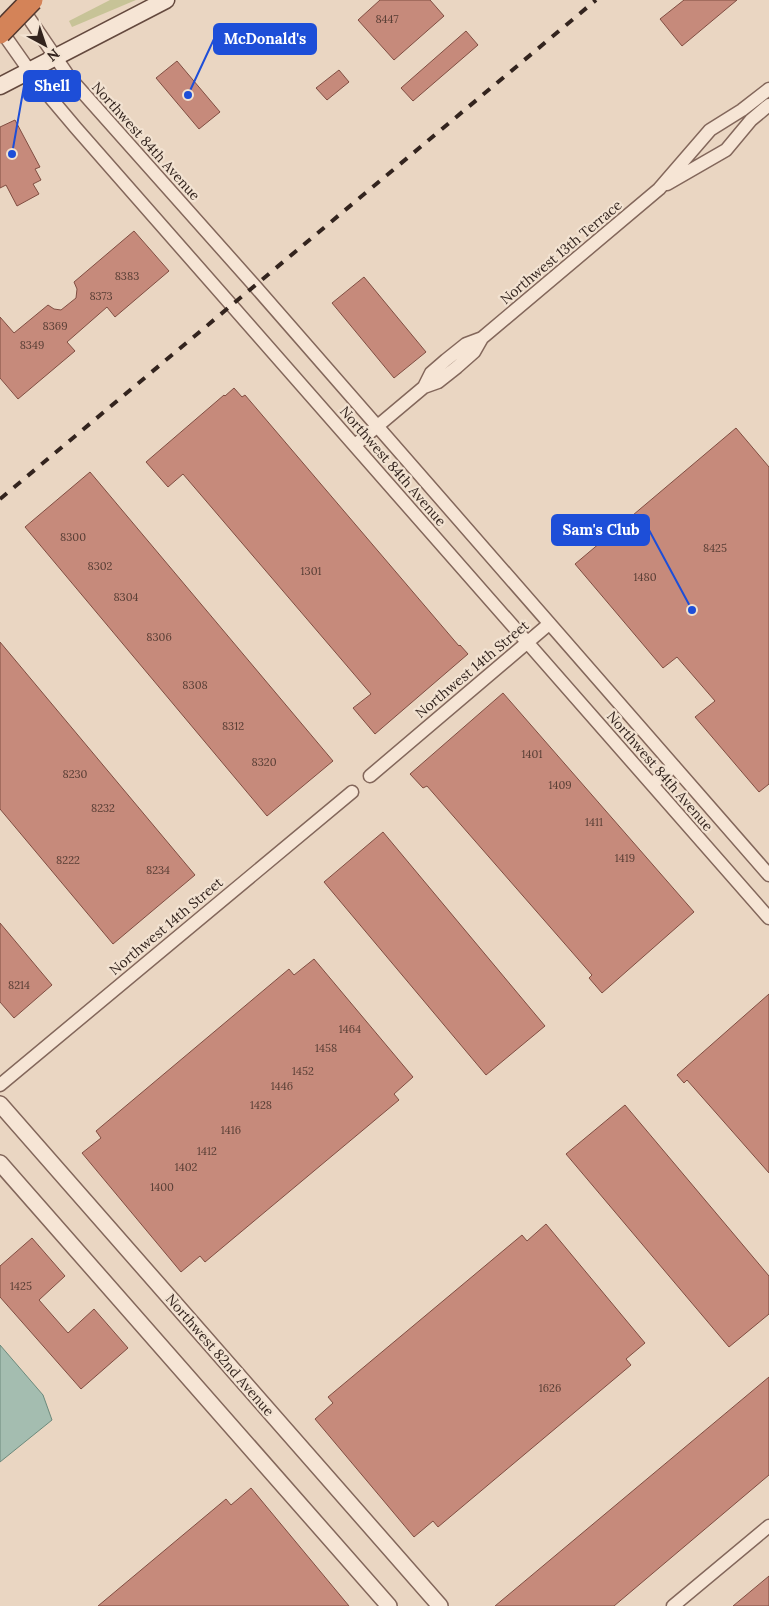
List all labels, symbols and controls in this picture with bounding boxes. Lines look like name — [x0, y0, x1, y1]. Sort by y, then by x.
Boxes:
house number: 8447 — [375, 12, 399, 26]
north arrow — [20, 20, 70, 70]
callout: McDonald's — [214, 24, 316, 54]
text: McDonald's — [224, 29, 306, 48]
text: N — [43, 45, 63, 65]
callout: Shell — [24, 71, 80, 101]
text: Shell — [34, 76, 70, 95]
street label: Northwest 84th Avenue — [88, 78, 204, 204]
street label: Northwest 13th Terrace — [496, 196, 626, 308]
house number: 8383 — [115, 269, 139, 283]
house number: 8373 — [89, 289, 113, 303]
house number: 8369 — [42, 319, 68, 333]
house number: 8349 — [20, 338, 44, 352]
street label: Northwest 84th Avenue — [336, 402, 450, 530]
callout: Sam's Club — [552, 515, 649, 545]
text: Sam's Club — [563, 520, 640, 539]
house number: 8300 — [60, 530, 86, 544]
house number: 8425 — [703, 541, 727, 555]
house number: 8302 — [88, 559, 113, 573]
house number: 1301 — [301, 564, 321, 578]
house number: 1480 — [634, 570, 657, 584]
house number: 8304 — [113, 590, 139, 604]
street label: Northwest 14th Street — [412, 616, 533, 722]
house number: 8306 — [146, 630, 172, 644]
house number: 8308 — [182, 678, 208, 692]
street label: Northwest 84th Avenue — [603, 707, 717, 835]
house number: 8312 — [222, 719, 244, 733]
house number: 1401 — [522, 747, 542, 761]
house number: 8320 — [251, 755, 277, 769]
house number: 8230 — [63, 767, 88, 781]
house number: 1409 — [548, 778, 572, 792]
house number: 8232 — [91, 801, 115, 815]
house number: 1411 — [585, 815, 603, 829]
house number: 1419 — [615, 851, 635, 865]
house number: 8222 — [56, 853, 80, 867]
house number: 8234 — [146, 863, 170, 877]
street label: Northwest 14th Street — [106, 873, 227, 979]
house number: 8214 — [8, 978, 30, 992]
house number: 1464 — [339, 1022, 361, 1036]
house number: 1458 — [315, 1041, 337, 1055]
house number: 1452 — [292, 1064, 314, 1078]
house number: 1446 — [271, 1079, 293, 1093]
house number: 1428 — [250, 1098, 272, 1112]
house number: 1416 — [221, 1123, 241, 1137]
house number: 1412 — [197, 1144, 217, 1158]
house number: 1402 — [175, 1160, 197, 1174]
house number: 1400 — [150, 1180, 174, 1194]
house number: 1425 — [10, 1279, 32, 1293]
street label: Northwest 82nd Avenue — [162, 1290, 278, 1420]
house number: 1626 — [539, 1381, 561, 1395]

